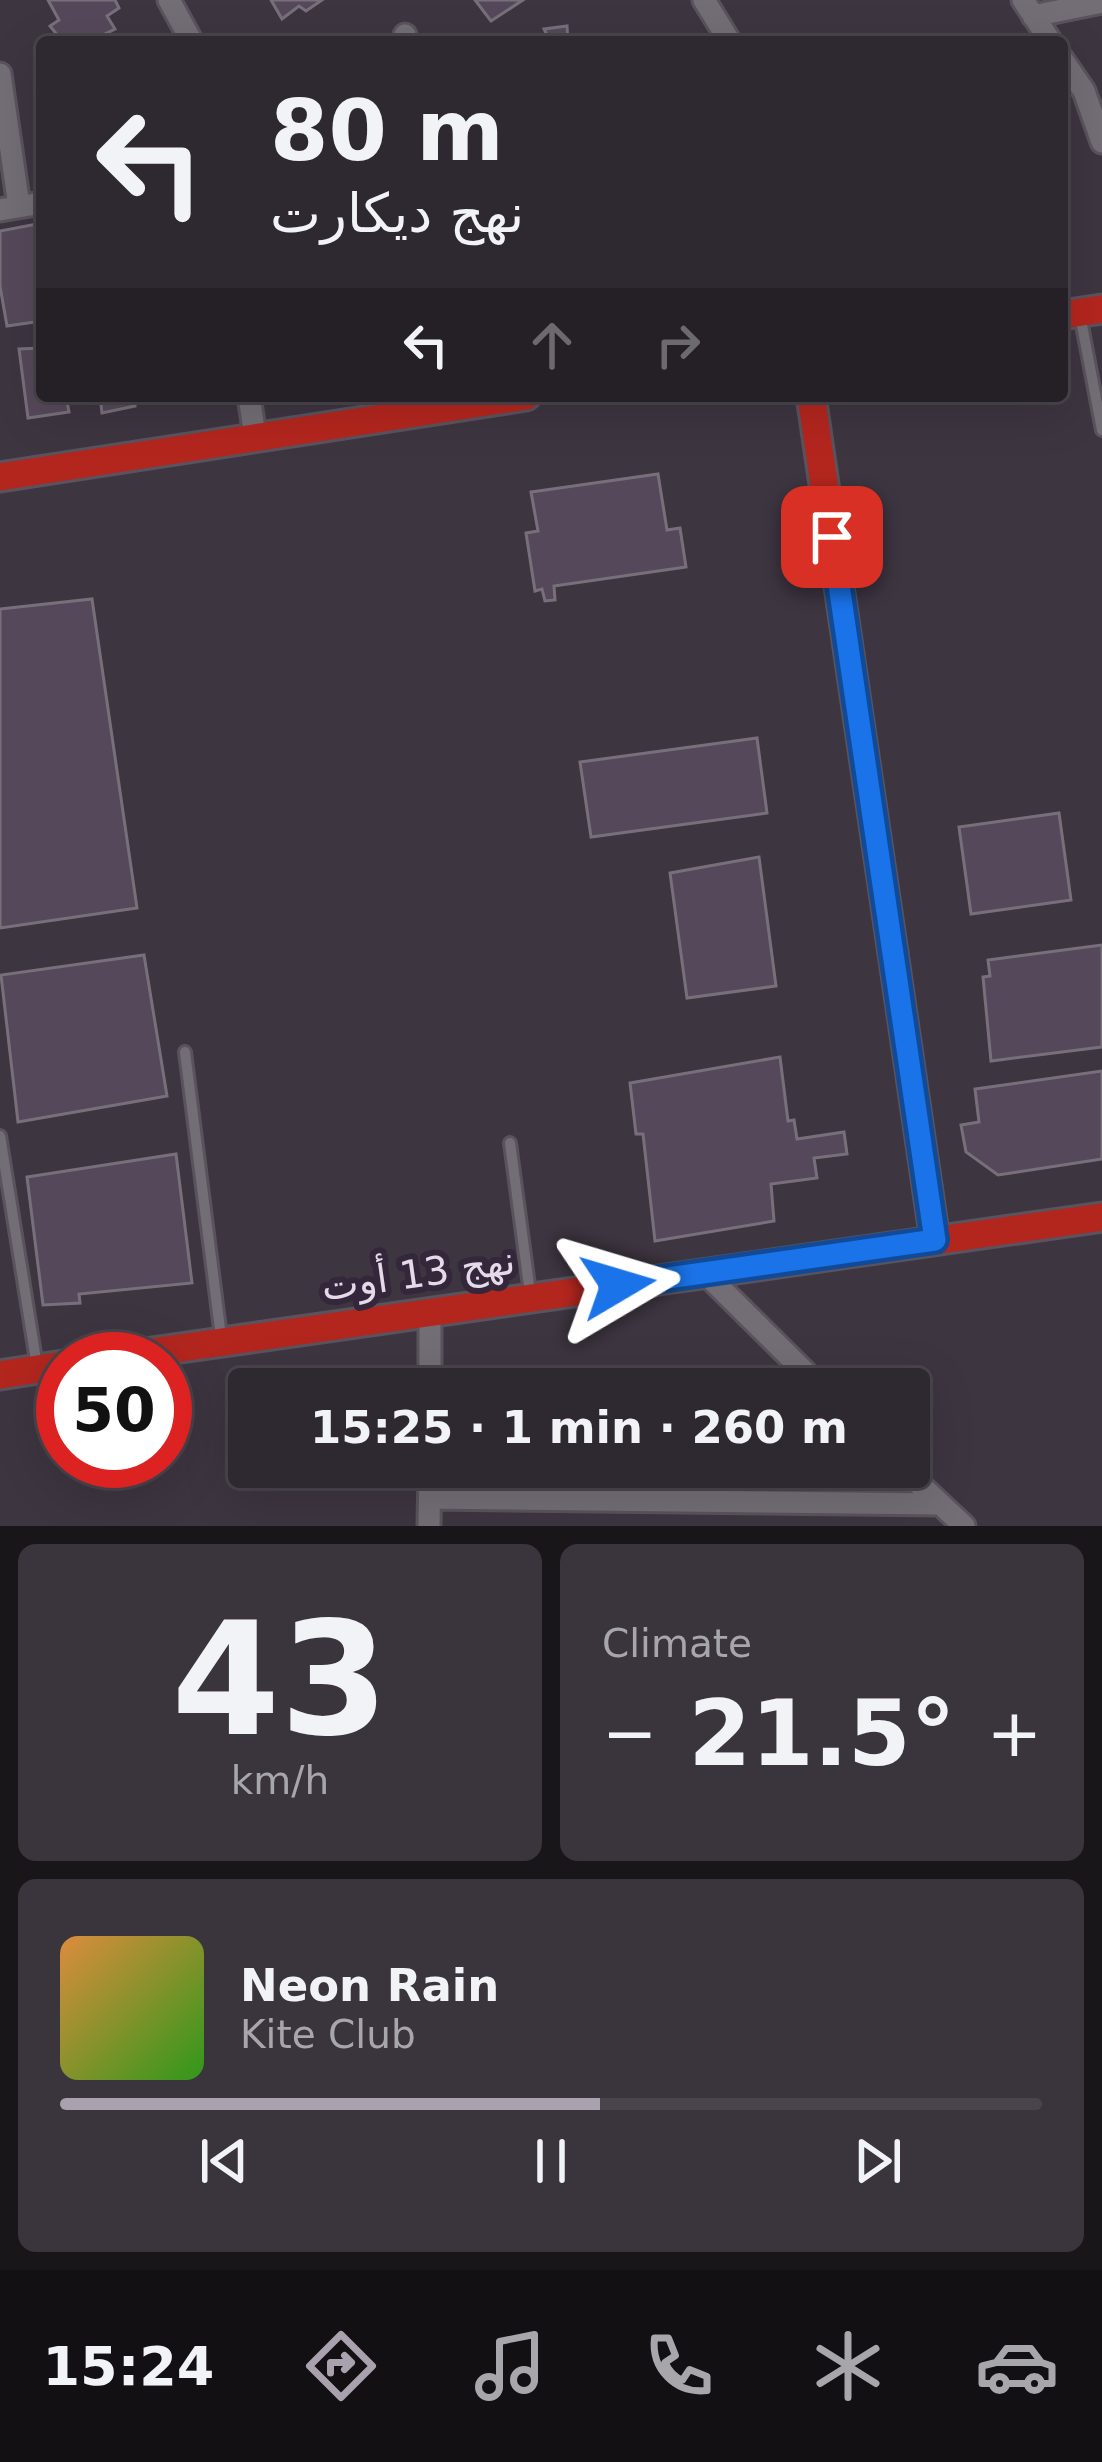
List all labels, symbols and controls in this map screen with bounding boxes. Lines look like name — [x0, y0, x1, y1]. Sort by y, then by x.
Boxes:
text: 80 m — [270, 82, 504, 180]
icon: left — [72, 84, 228, 240]
text: نهج ديكارت — [270, 182, 524, 245]
icon: left — [393, 312, 459, 378]
icon: ahead — [519, 312, 585, 378]
icon: right — [645, 312, 711, 378]
pin — [781, 486, 883, 588]
icon: arrive — [799, 504, 865, 570]
position arrow — [555, 1222, 681, 1348]
street label: نهج 13 أوت — [318, 1235, 518, 1310]
speed limit sign: 50 — [36, 1332, 192, 1488]
text: 15:25 · 1 min · 260 m — [310, 1401, 848, 1454]
text: 43 — [171, 1589, 389, 1771]
text: Climate — [602, 1621, 752, 1666]
text: 21.5° — [688, 1681, 956, 1786]
text: − — [602, 1695, 657, 1772]
text: + — [987, 1695, 1042, 1772]
text: km/h — [231, 1758, 329, 1803]
text: Neon Rain — [240, 1959, 499, 2012]
text: Kite Club — [240, 2012, 416, 2057]
icon: previous — [191, 2128, 257, 2194]
icon: pause — [518, 2128, 584, 2194]
icon: next — [845, 2128, 911, 2194]
icon: directions — [299, 2324, 383, 2408]
icon: music — [468, 2324, 552, 2408]
icon: phone — [637, 2324, 721, 2408]
icon: climate — [806, 2324, 890, 2408]
icon: car — [975, 2324, 1059, 2408]
text: 15:24 — [43, 2335, 214, 2398]

